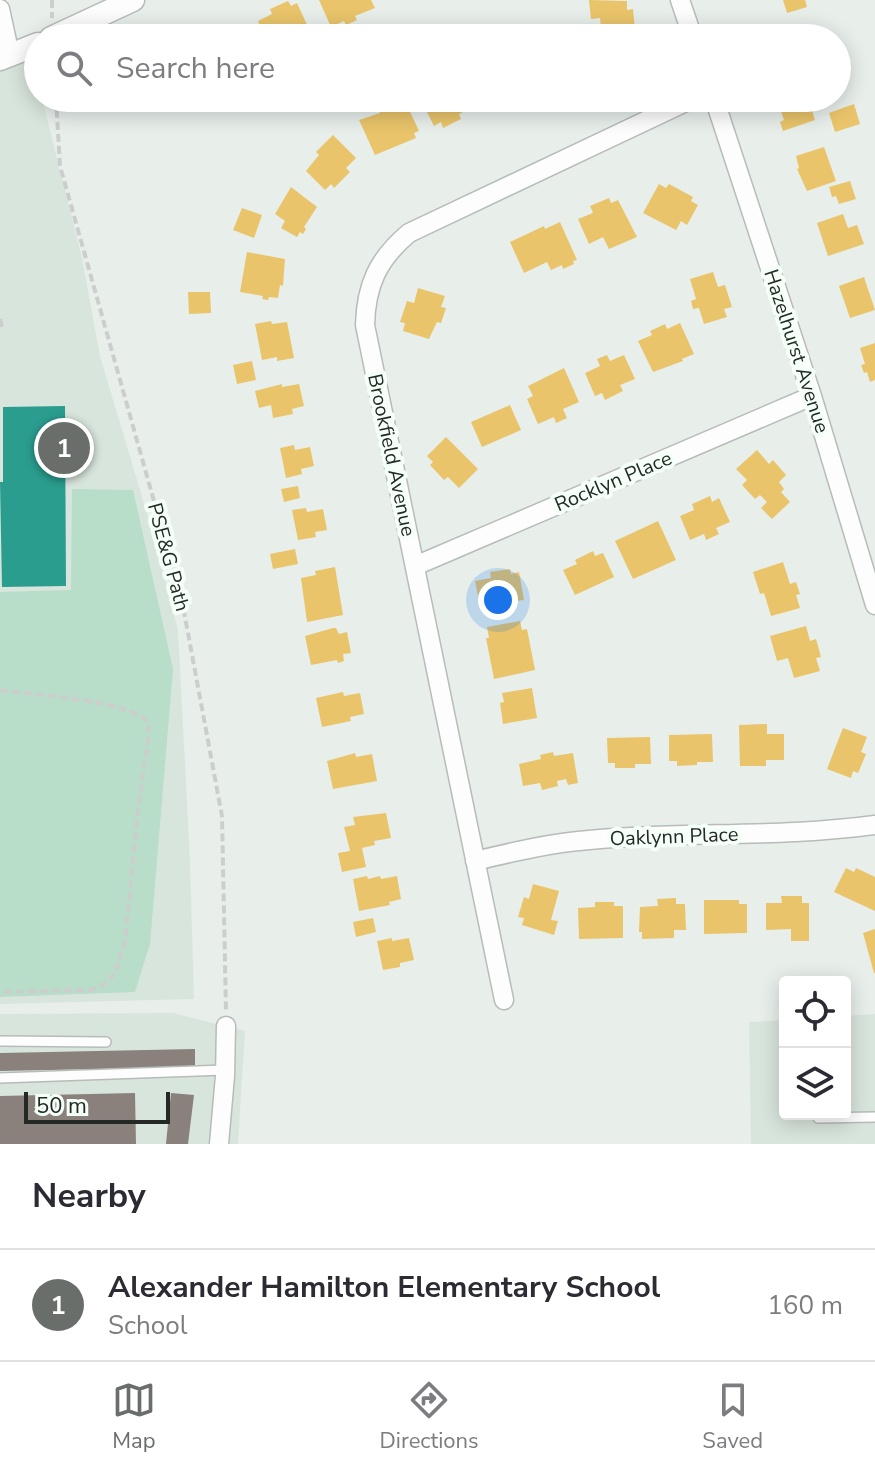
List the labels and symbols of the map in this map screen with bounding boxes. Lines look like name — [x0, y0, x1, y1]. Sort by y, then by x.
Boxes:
street label: Hazelhurst Avenue — [757, 266, 836, 437]
street label: Brookfield Avenue — [361, 371, 422, 539]
pin: 1 — [38, 418, 90, 478]
street label: Rocklyn Place — [550, 445, 676, 518]
street label: PSE&G Path — [141, 500, 196, 614]
your location — [478, 580, 518, 620]
street label: Oaklynn Place — [609, 821, 739, 852]
scale bar — [24, 1088, 170, 1124]

